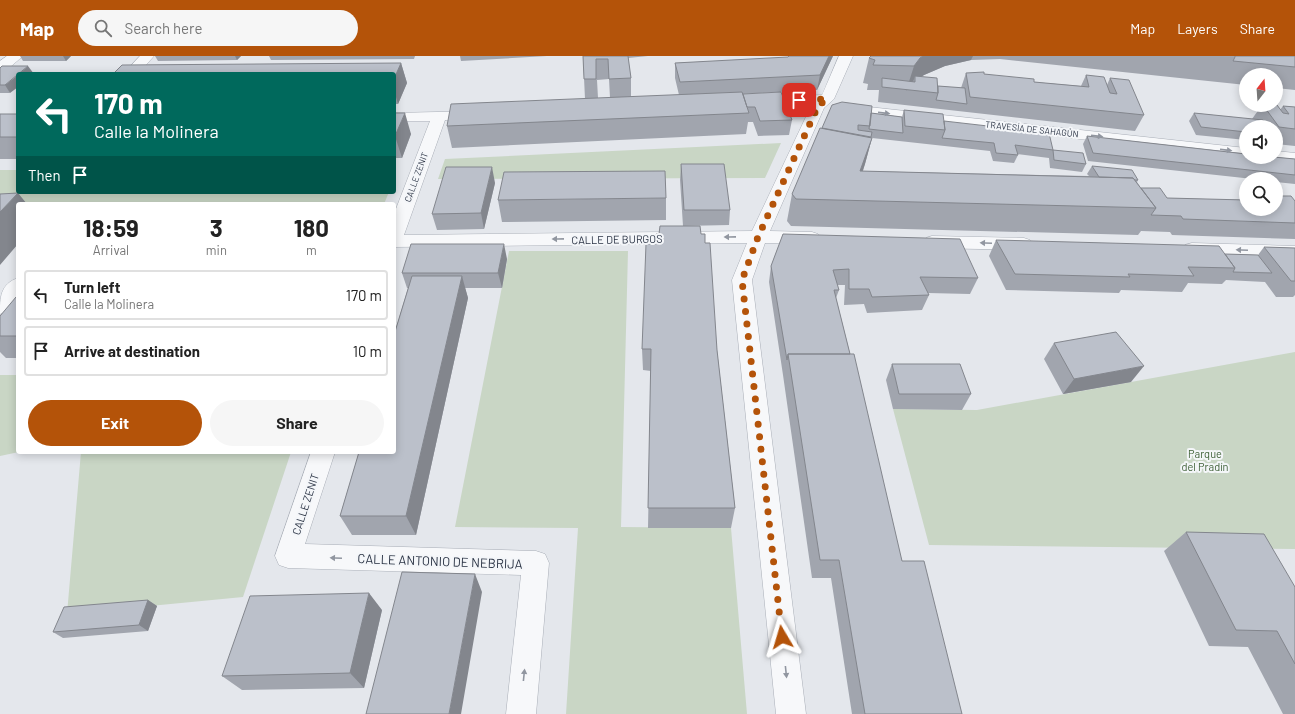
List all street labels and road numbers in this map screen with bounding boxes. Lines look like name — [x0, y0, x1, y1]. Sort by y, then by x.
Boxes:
street label: TRAVESÍA DE SAHAGÚN — [985, 119, 1079, 139]
street label: CALLE ZENIT — [402, 151, 430, 203]
street label: CALLE DE BURGOS — [571, 232, 663, 246]
street label: CALLE ZENIT — [289, 472, 321, 536]
street label: CALLE ANTONIO DE NEBRIJA — [357, 550, 523, 572]

